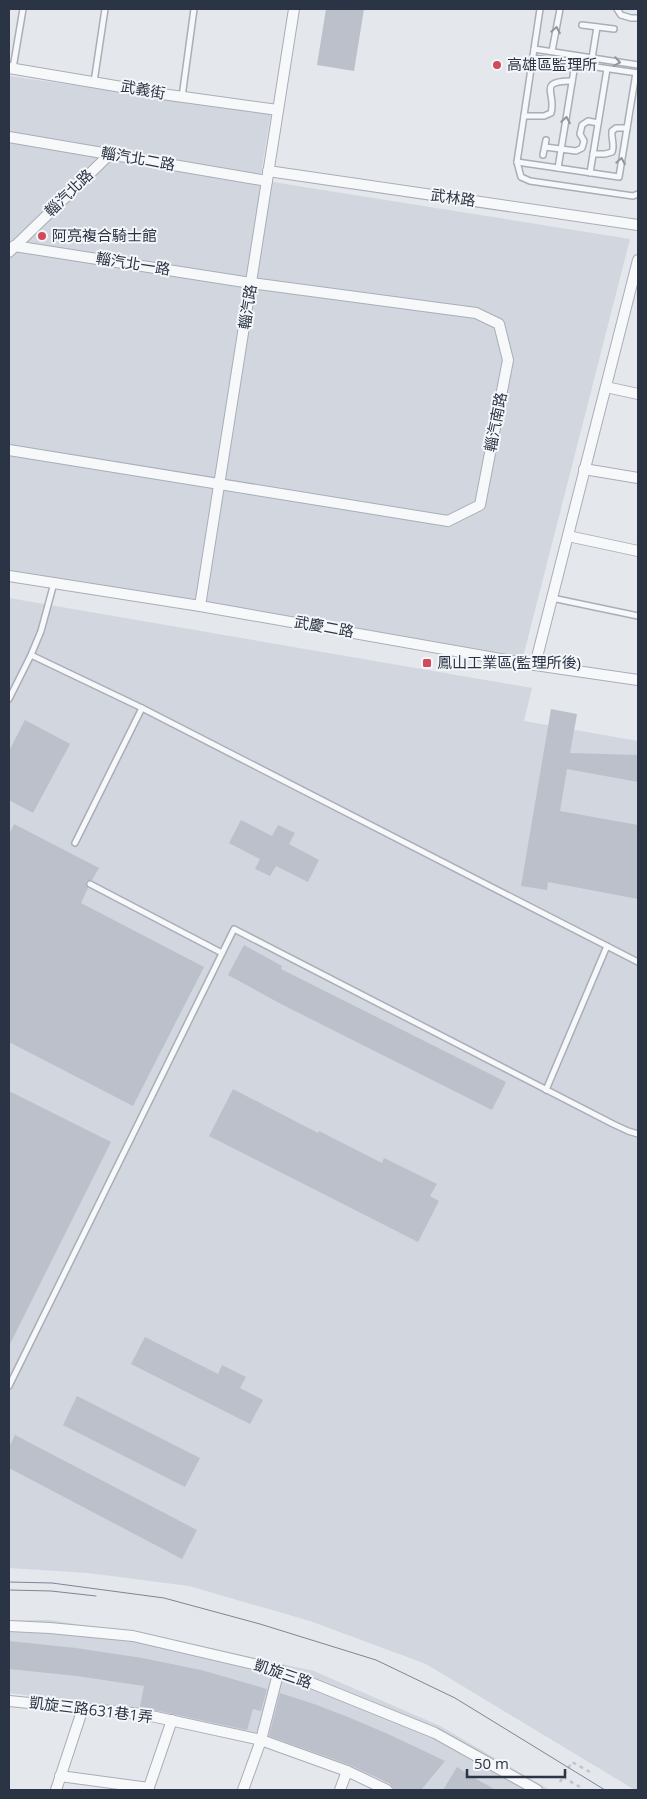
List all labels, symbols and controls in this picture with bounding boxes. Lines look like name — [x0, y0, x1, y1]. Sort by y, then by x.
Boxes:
one-way arrow — [550, 26, 560, 34]
place label: 高雄區監理所 — [507, 54, 597, 74]
one-way arrow — [613, 56, 622, 66]
marker: 高雄區監理所 — [491, 59, 503, 71]
street label: 武義街 — [119, 75, 167, 103]
one-way arrow — [560, 115, 570, 124]
street label: 輜汽北二路 — [99, 142, 177, 174]
one-way arrow — [616, 157, 626, 165]
street label: 輜汽北路 — [40, 164, 97, 220]
street label: 武林路 — [429, 184, 477, 210]
place label: 阿亮複合騎士館 — [52, 225, 157, 245]
marker: 阿亮複合騎士館 — [36, 230, 48, 242]
street label: 輜汽北一路 — [95, 247, 172, 279]
street label: 輜汽路 — [234, 283, 260, 331]
street label: 輜汽南路 — [479, 390, 511, 453]
street label: 武慶二路 — [293, 611, 355, 641]
place label: 鳳山工業區(監理所後) — [437, 652, 581, 672]
marker: 鳳山工業區(監理所後) — [421, 657, 433, 669]
street label: 凱旋三路 — [252, 1654, 315, 1692]
street label: 凱旋三路631巷1弄 — [28, 1692, 154, 1727]
scale bar — [467, 1746, 564, 1778]
text: 50 m — [474, 1753, 509, 1773]

